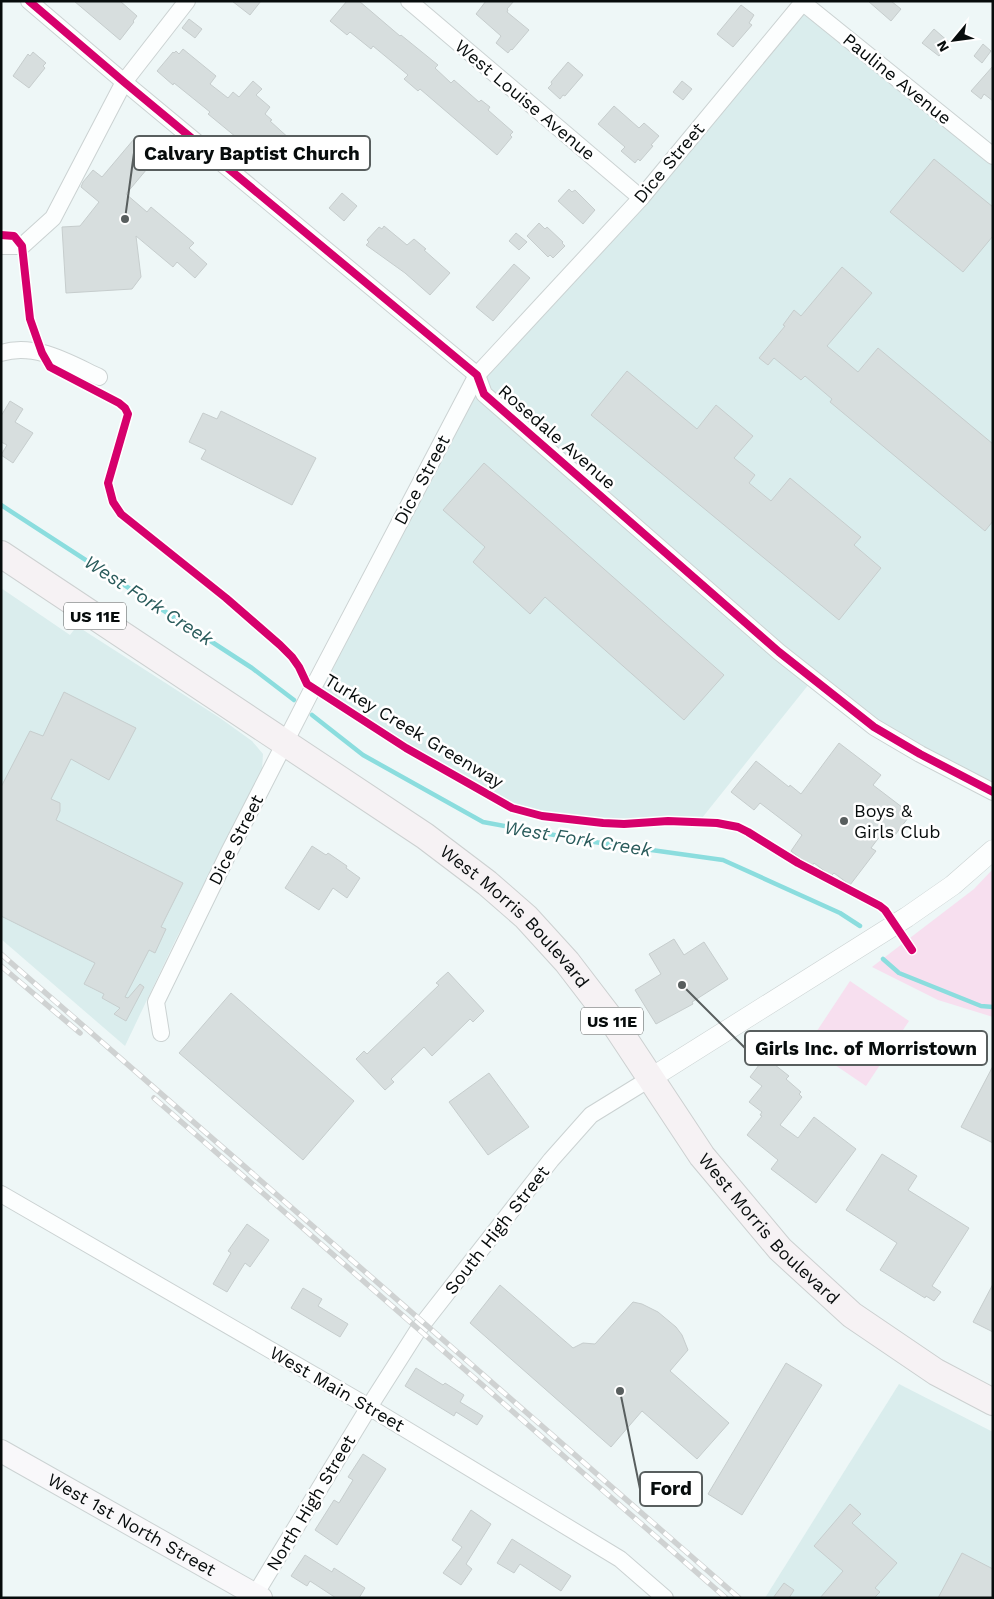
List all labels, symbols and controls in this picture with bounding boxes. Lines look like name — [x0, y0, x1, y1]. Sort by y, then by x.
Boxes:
north arrow — [929, 15, 979, 65]
street label: Pauline Avenue — [839, 29, 956, 129]
street label: West Louise Avenue — [451, 35, 600, 164]
text: N — [933, 38, 952, 55]
street label: Dice Street — [629, 118, 709, 207]
callout: Calvary Baptist Church — [134, 136, 370, 170]
text: Calvary Baptist Church — [144, 142, 360, 165]
street label: Rosedale Avenue — [494, 380, 620, 493]
street label: Dice Street — [389, 431, 454, 528]
water label: West Fork Creek — [80, 550, 218, 651]
road number: US 11E — [64, 602, 126, 630]
street label: Turkey Creek Greenway — [321, 669, 508, 793]
street label: Dice Street — [204, 791, 267, 888]
place label: Boys & Girls Club — [854, 800, 941, 842]
water label: West Fork Creek — [503, 815, 654, 862]
marker: Boys & Girls Club — [838, 815, 850, 827]
street label: West Morris Boulevard — [436, 840, 594, 992]
road number: US 11E — [581, 1008, 643, 1034]
callout: Girls Inc. of Morristown — [745, 1031, 987, 1065]
text: Girls Inc. of Morristown — [755, 1037, 977, 1060]
street label: West Morris Boulevard — [694, 1149, 844, 1308]
street label: South High Street — [440, 1161, 554, 1298]
street label: West Main Street — [266, 1341, 409, 1436]
street label: North High Street — [262, 1431, 360, 1574]
street label: West 1st North Street — [44, 1469, 220, 1580]
callout: Ford — [640, 1472, 702, 1506]
text: Ford — [650, 1477, 692, 1500]

